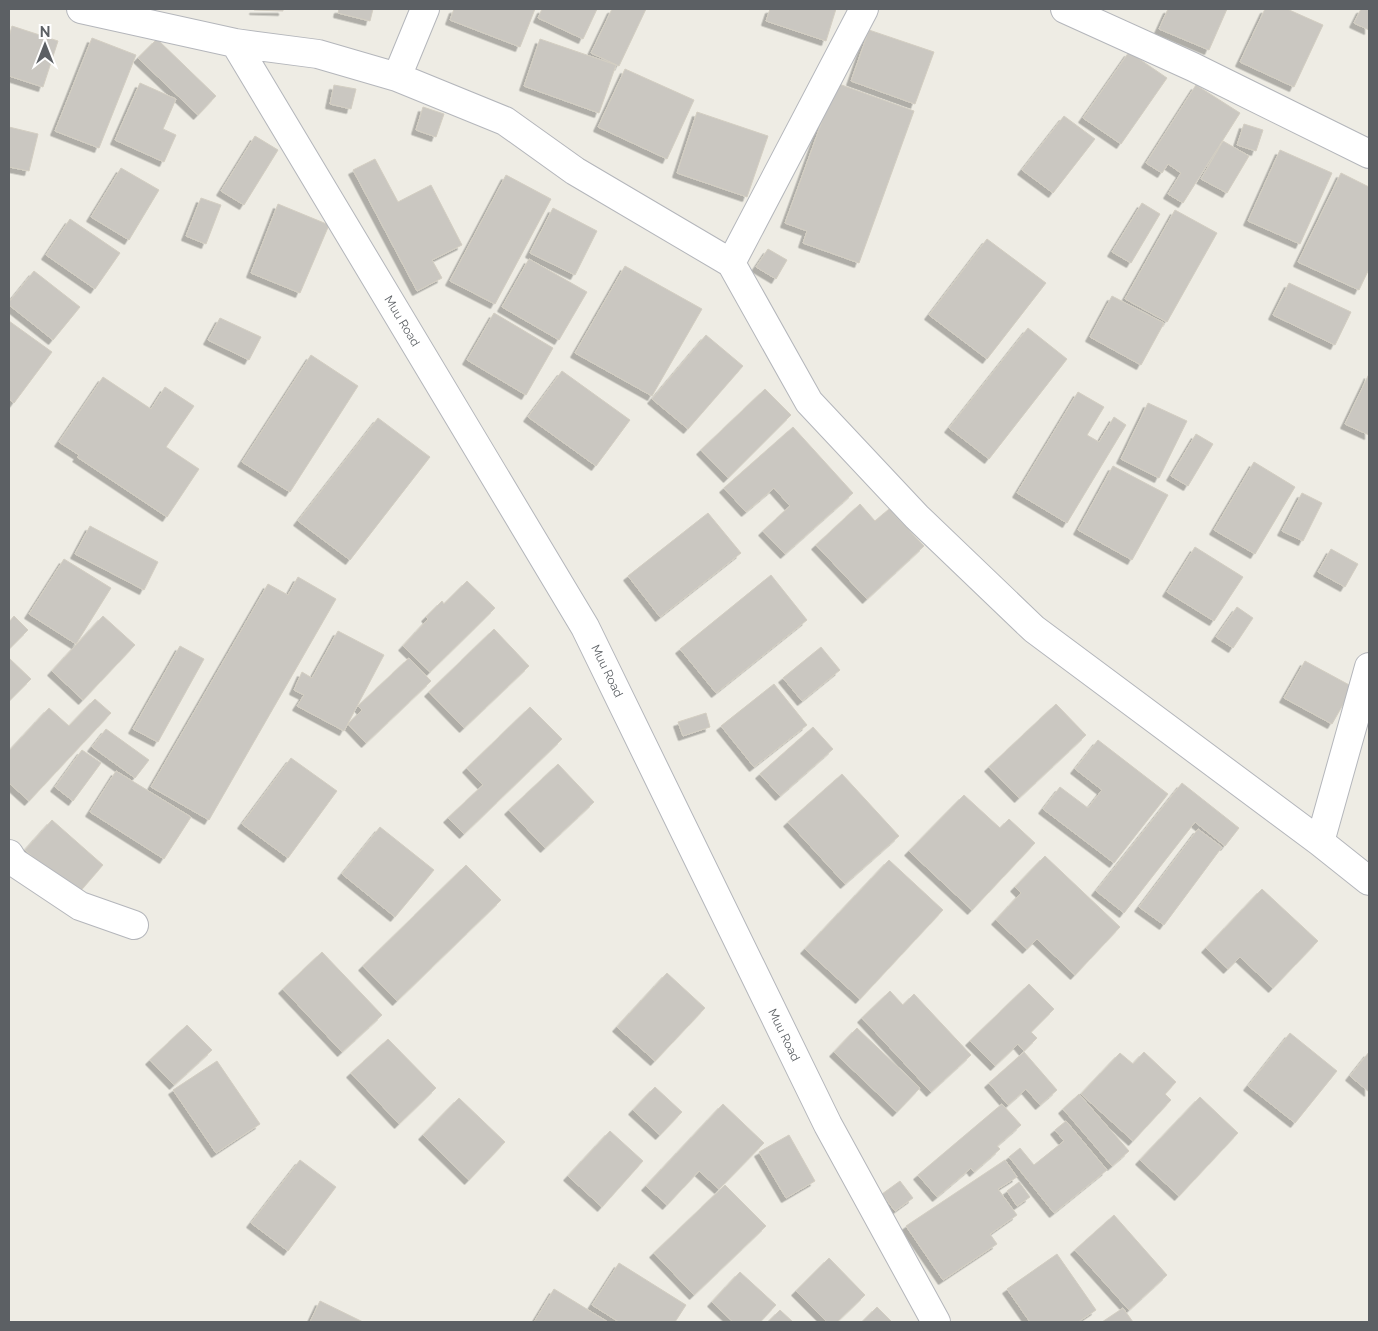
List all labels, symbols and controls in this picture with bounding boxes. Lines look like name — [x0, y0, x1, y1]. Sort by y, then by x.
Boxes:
north arrow — [20, 20, 70, 70]
text: N — [40, 24, 50, 40]
street label: Muu Road — [381, 293, 423, 349]
street label: Muu Road — [588, 642, 626, 700]
street label: Muu Road — [765, 1006, 803, 1064]

